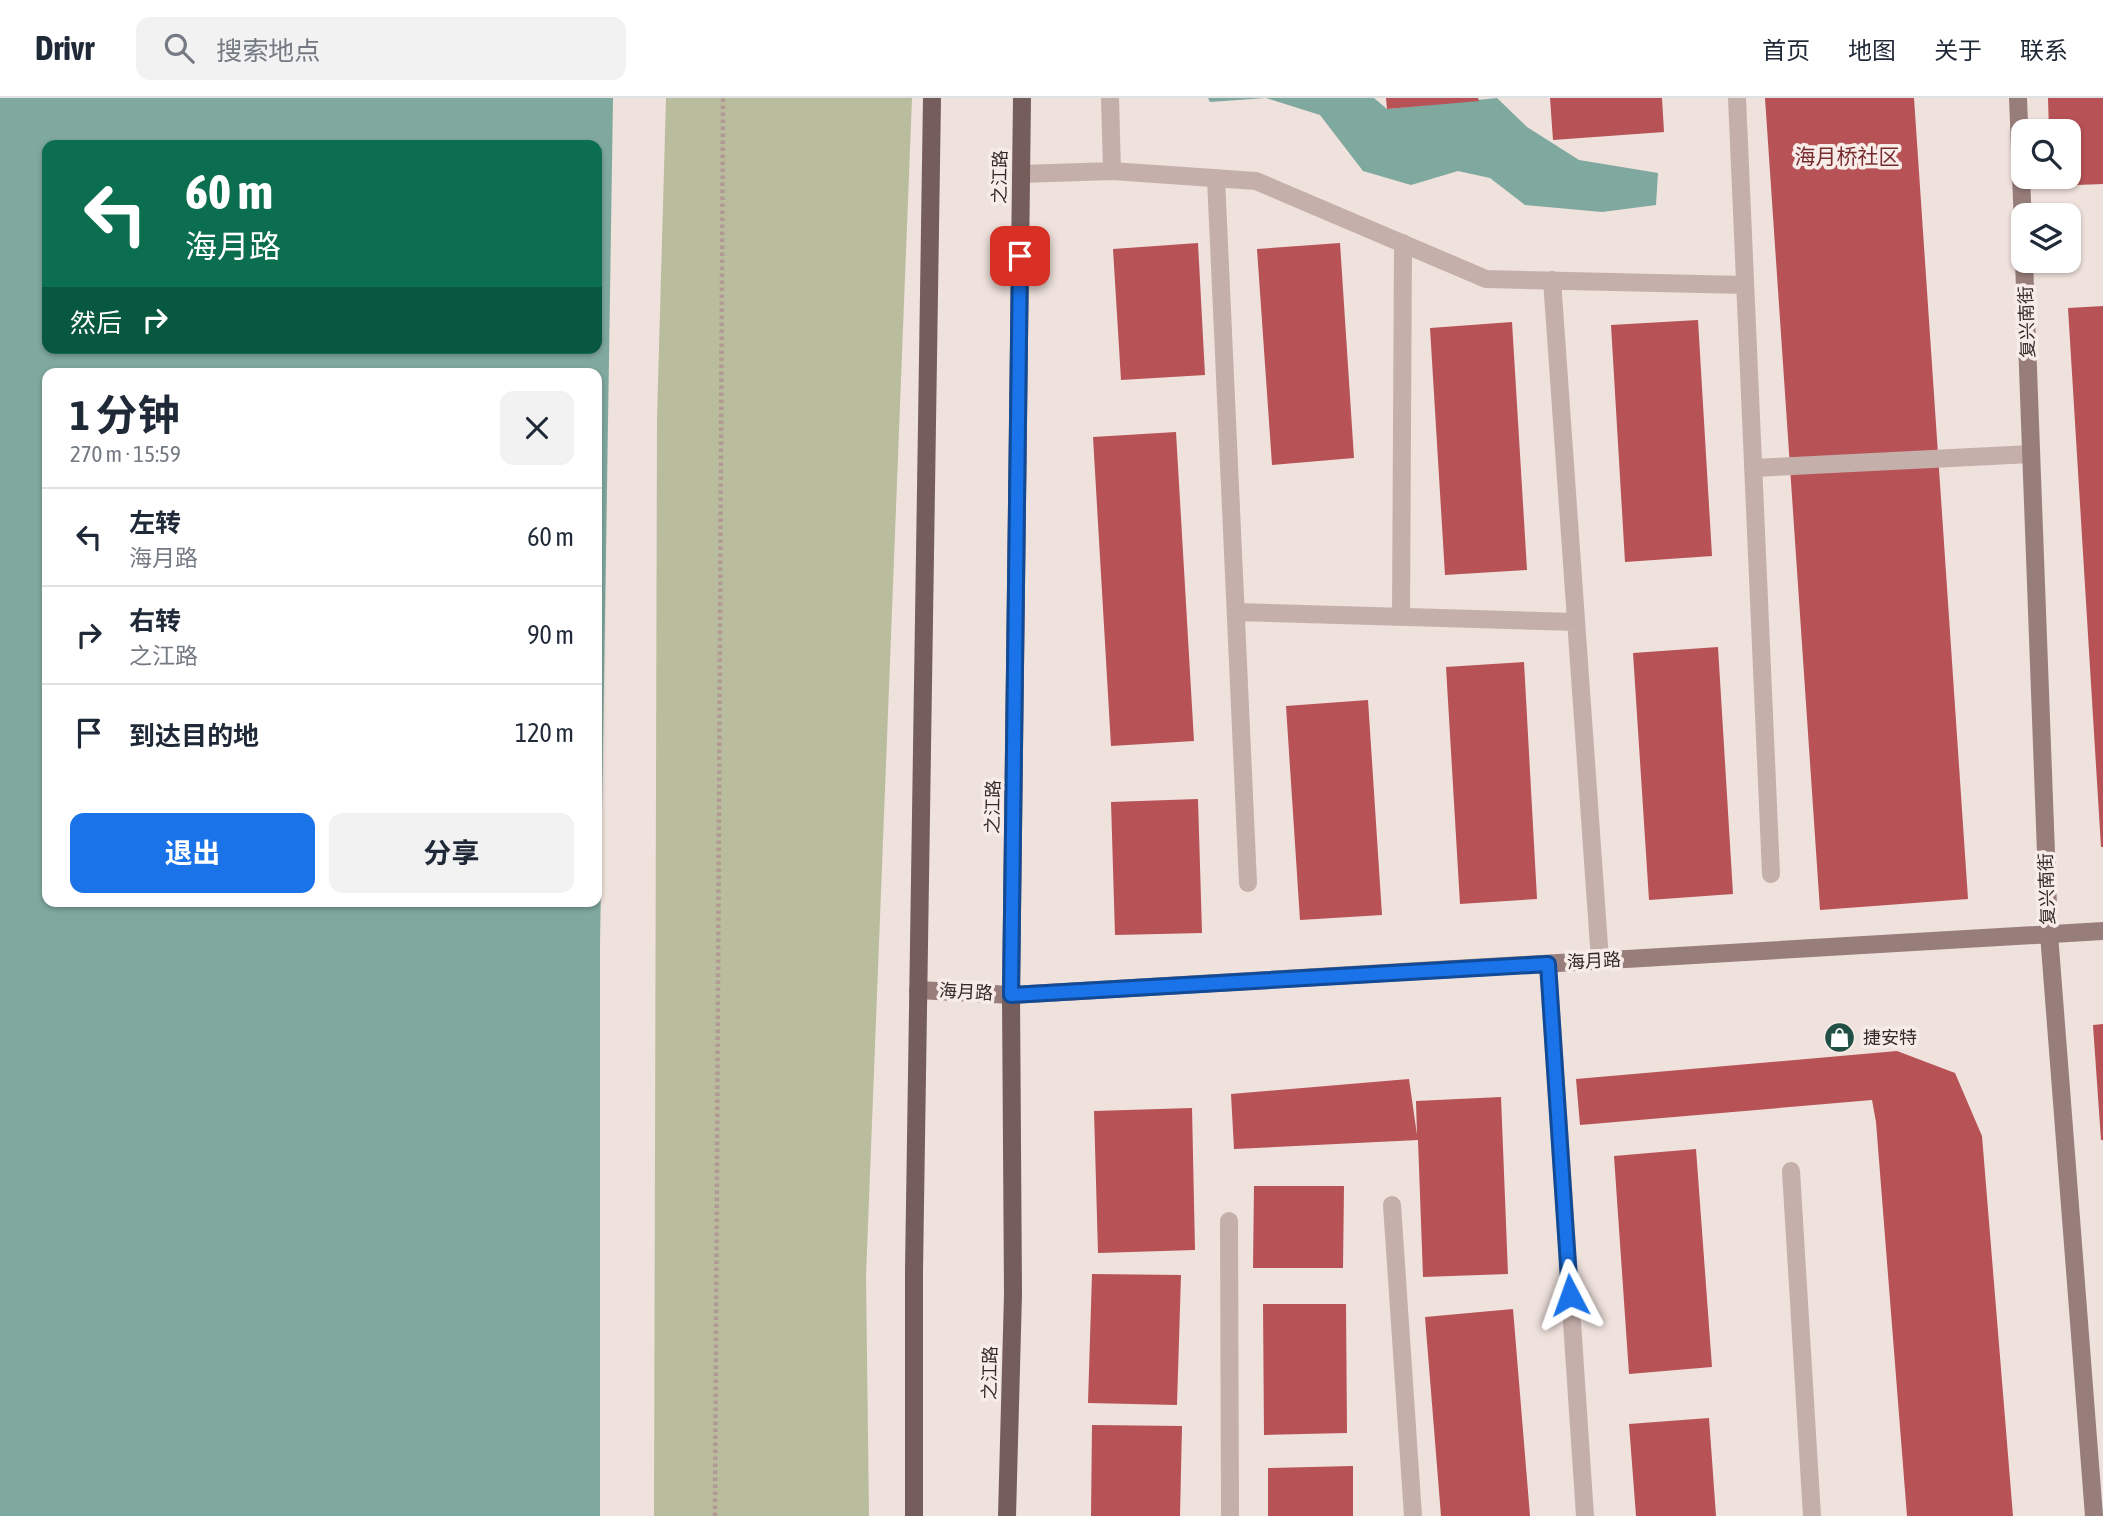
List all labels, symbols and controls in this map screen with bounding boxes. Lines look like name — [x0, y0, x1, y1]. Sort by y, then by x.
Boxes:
search box — [136, 17, 626, 80]
text: Drivr — [35, 29, 94, 67]
icon: search — [160, 29, 198, 67]
text: 搜索地点 — [216, 36, 320, 66]
text: 首页 — [1762, 37, 1810, 64]
text: 地图 — [1848, 37, 1896, 64]
text: 关于 — [1934, 37, 1982, 64]
text: 联系 — [2020, 37, 2068, 64]
map controls — [2011, 119, 2081, 273]
button: search — [2011, 119, 2081, 189]
district label: 海月桥社区 — [1795, 144, 1900, 168]
street label: 之江路 — [989, 150, 1010, 204]
text: 60 m — [185, 163, 273, 219]
icon: left — [70, 168, 161, 259]
button: layers — [2011, 203, 2081, 273]
pin — [990, 226, 1050, 286]
text: 海月路 — [185, 228, 281, 265]
icon: arrive — [1001, 237, 1039, 275]
street label: 复兴南街 — [2015, 286, 2038, 358]
icon: right — [136, 301, 174, 339]
text: 然后 — [70, 308, 122, 338]
text: 1 分钟 — [70, 391, 180, 439]
button: close — [500, 391, 574, 465]
text: 270 m · 15:59 — [70, 441, 181, 467]
text: 左转 — [129, 508, 181, 538]
icon: left — [70, 518, 108, 556]
text: 60 m — [527, 522, 574, 552]
text: 海月路 — [129, 545, 198, 571]
text: 右转 — [129, 606, 181, 636]
icon: right — [70, 616, 108, 654]
text: 90 m — [527, 620, 574, 650]
text: 之江路 — [129, 643, 198, 669]
icon: arrive — [70, 714, 108, 752]
text: 120 m — [515, 718, 574, 748]
text: 到达目的地 — [129, 721, 259, 751]
street label: 之江路 — [982, 780, 1003, 834]
button: 退出 — [70, 813, 315, 893]
button: 分享 — [329, 813, 574, 893]
street label: 复兴南街 — [2035, 853, 2058, 925]
street label: 海月路 — [1566, 949, 1621, 972]
street label: 海月路 — [939, 980, 994, 1003]
shop icon: 捷安特 — [1823, 1021, 1857, 1055]
place label: 捷安特 — [1863, 1027, 1917, 1048]
position arrow — [1533, 1258, 1607, 1332]
street label: 之江路 — [979, 1346, 1000, 1400]

